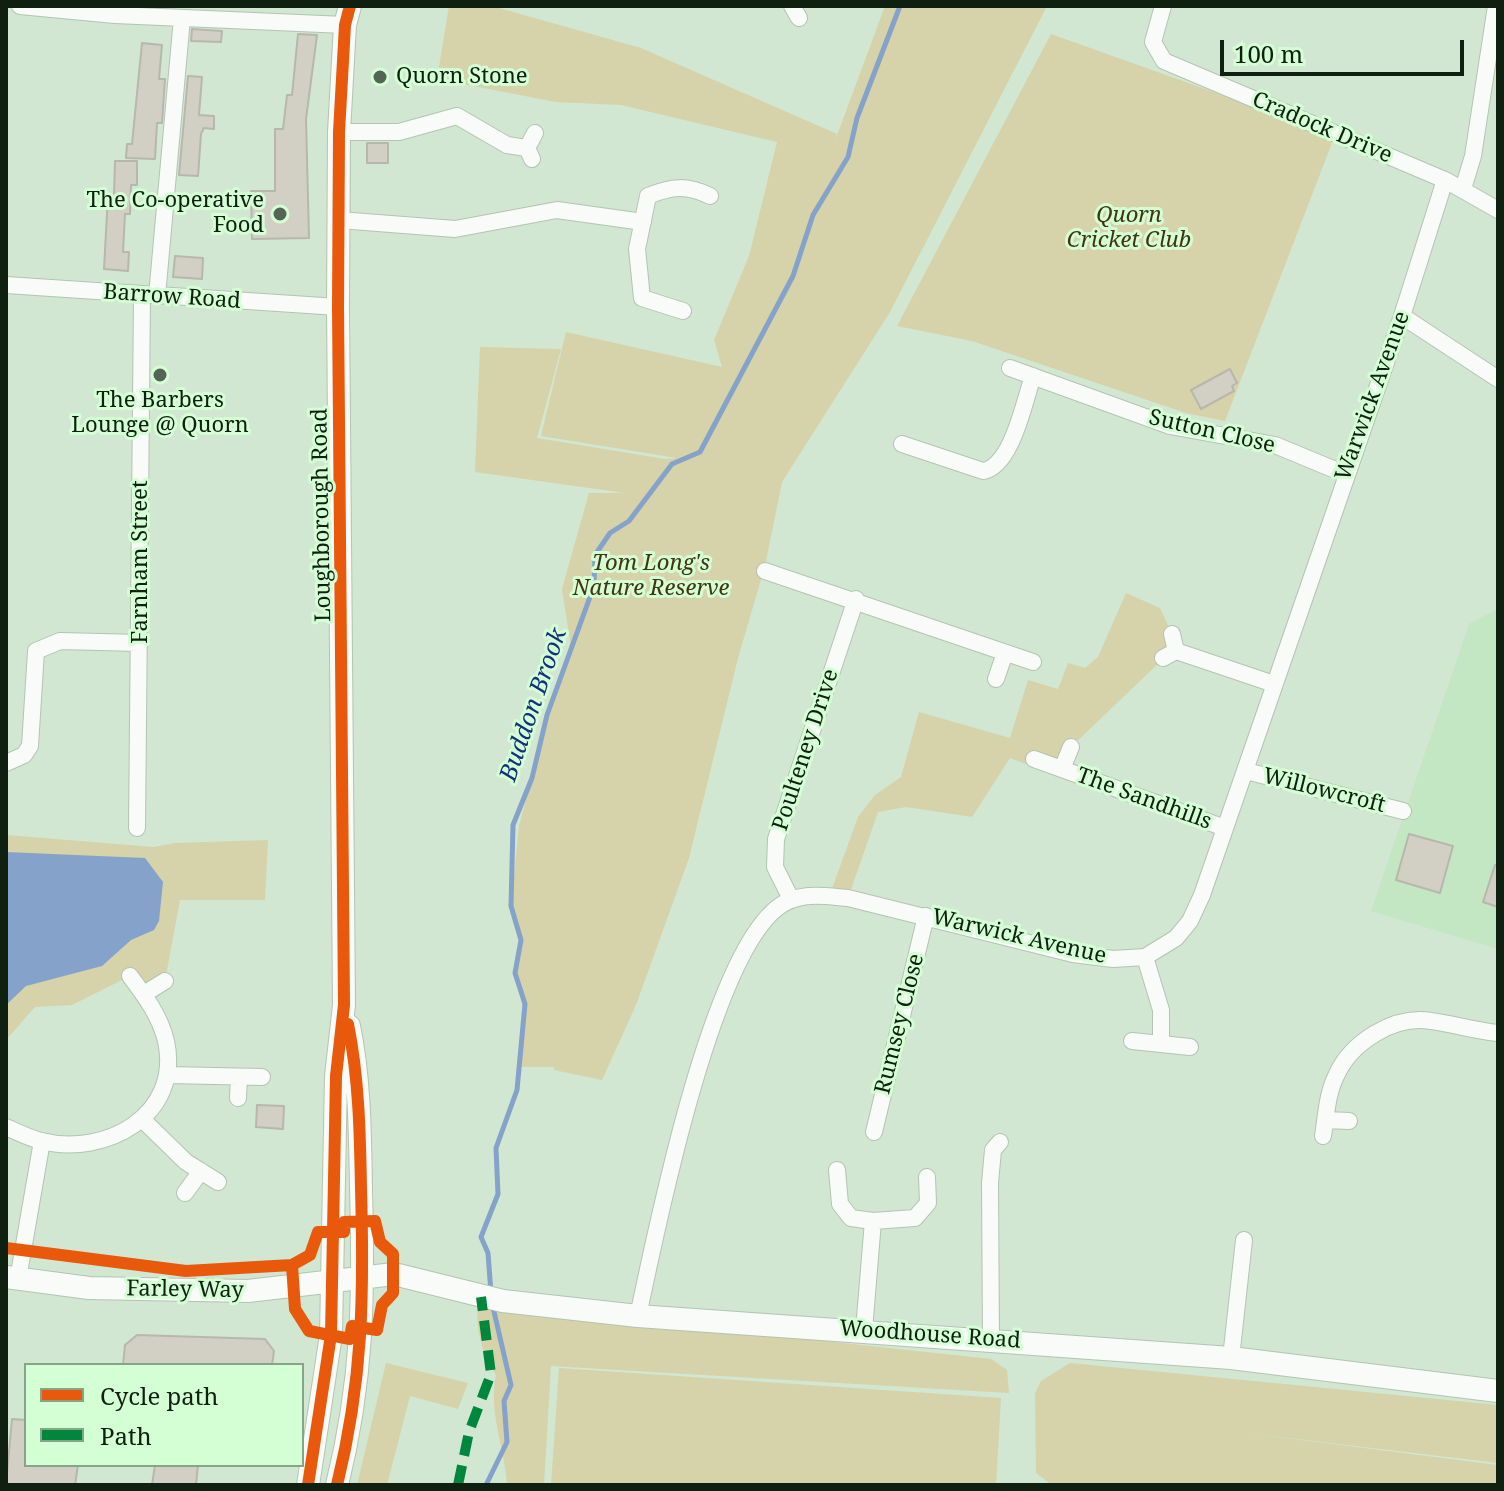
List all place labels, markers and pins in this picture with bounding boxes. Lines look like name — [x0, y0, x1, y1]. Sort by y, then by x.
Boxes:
place label: Quorn Stone — [396, 64, 528, 90]
marker: Quorn Stone — [371, 68, 389, 86]
place label: The Co-operative Food — [86, 188, 264, 240]
marker: The Co-operative Food — [271, 205, 289, 223]
marker: The Barbers Lounge @ Quorn — [151, 366, 169, 384]
place label: The Barbers Lounge @ Quorn — [71, 388, 249, 440]

